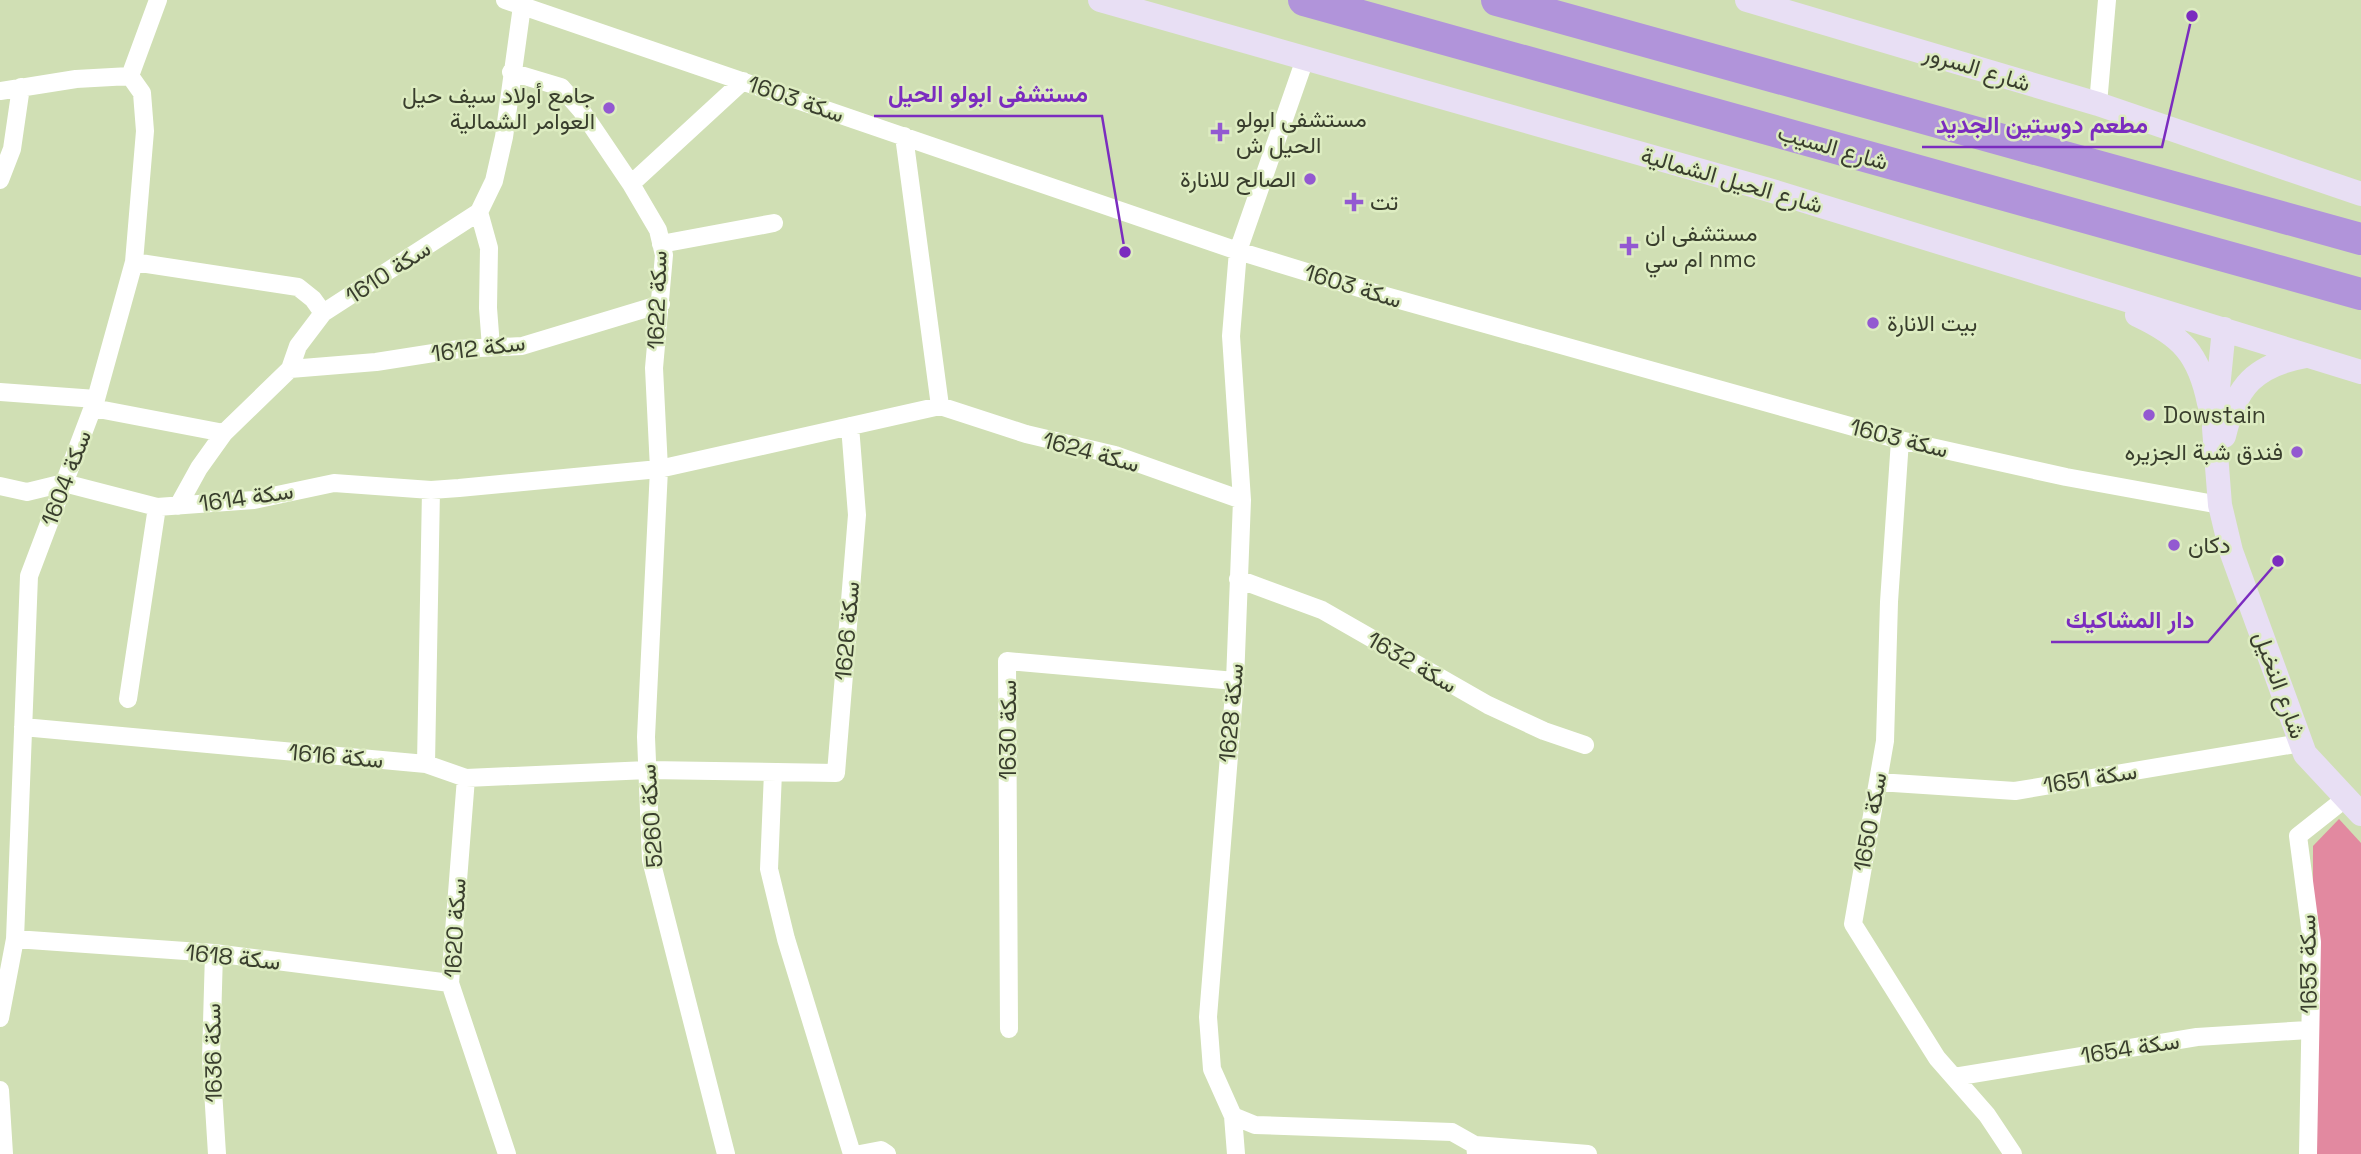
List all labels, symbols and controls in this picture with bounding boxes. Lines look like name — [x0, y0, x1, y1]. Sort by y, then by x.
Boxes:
street label: شارع السرور — [1919, 37, 2034, 99]
street label: سكة 1603 — [744, 69, 848, 129]
callout: مستشفى ابولو الحيل — [874, 71, 1102, 116]
text: مستشفى ابولو الحيل — [888, 78, 1088, 109]
place label: جامع أولاد سيف حيل العوامر الشمالية — [402, 80, 595, 136]
marker: جامع أولاد سيف حيل العوامر الشمالية — [601, 100, 617, 116]
callout: مطعم دوستين الجديد — [1922, 102, 2162, 147]
place label: مستشفى ابولو الحيل ش — [1236, 104, 1367, 160]
text: مطعم دوستين الجديد — [1936, 109, 2148, 141]
street label: شارع السيب — [1774, 117, 1892, 178]
marker: مستشفى ابولو الحيل ش — [1210, 122, 1230, 142]
street label: شارع الحيل الشمالية — [1637, 140, 1826, 221]
place label: الصالح للانارة — [1180, 164, 1296, 195]
marker: الصالح للانارة — [1302, 171, 1318, 187]
place label: تت — [1370, 187, 1398, 217]
marker: تت — [1344, 192, 1364, 212]
place label: مستشفى ان ام سي nmc — [1645, 218, 1758, 278]
street label: سكة 1610 — [340, 233, 436, 311]
marker: مستشفى ان ام سي nmc — [1619, 236, 1639, 256]
street label: سكة 1622 — [640, 250, 674, 350]
street label: سكة 1603 — [1301, 257, 1405, 315]
place label: بيت الانارة — [1887, 308, 1977, 338]
marker: بيت الانارة — [1865, 315, 1881, 331]
street label: سكة 1612 — [429, 327, 527, 369]
place label: Dowstain — [2163, 400, 2266, 430]
marker: Dowstain — [2141, 407, 2157, 423]
street label: سكة 1603 — [1847, 411, 1951, 465]
street label: سكة 1624 — [1039, 425, 1143, 479]
street label: سكة 1604 — [34, 426, 98, 530]
place label: فندق شبة الجزيره — [2124, 437, 2283, 467]
marker: فندق شبة الجزيره — [2289, 444, 2305, 460]
street label: سكة 1614 — [197, 476, 295, 518]
place label: دكان — [2188, 530, 2231, 560]
marker: دكان — [2166, 537, 2182, 553]
street label: سكة 1626 — [828, 580, 866, 682]
callout: دار المشاكيك — [2051, 597, 2208, 642]
text: دار المشاكيك — [2066, 604, 2194, 635]
street label: سكة 1632 — [1362, 624, 1462, 700]
street label: شارع النخيل — [2246, 627, 2313, 743]
street label: سكة 1628 — [1212, 662, 1250, 764]
street label: سكة 1630 — [993, 680, 1023, 780]
street label: سكة 1616 — [287, 737, 385, 775]
street label: سكة 1651 — [2041, 756, 2139, 800]
street label: سكة 5260 — [632, 763, 670, 869]
street label: سكة 1650 — [1847, 770, 1893, 874]
street label: سكة 1620 — [437, 877, 473, 979]
street label: سكة 1653 — [2292, 914, 2324, 1014]
street label: سكة 1618 — [184, 937, 282, 977]
street label: سكة 1636 — [197, 1003, 229, 1103]
street label: سكة 1654 — [2078, 1025, 2182, 1071]

